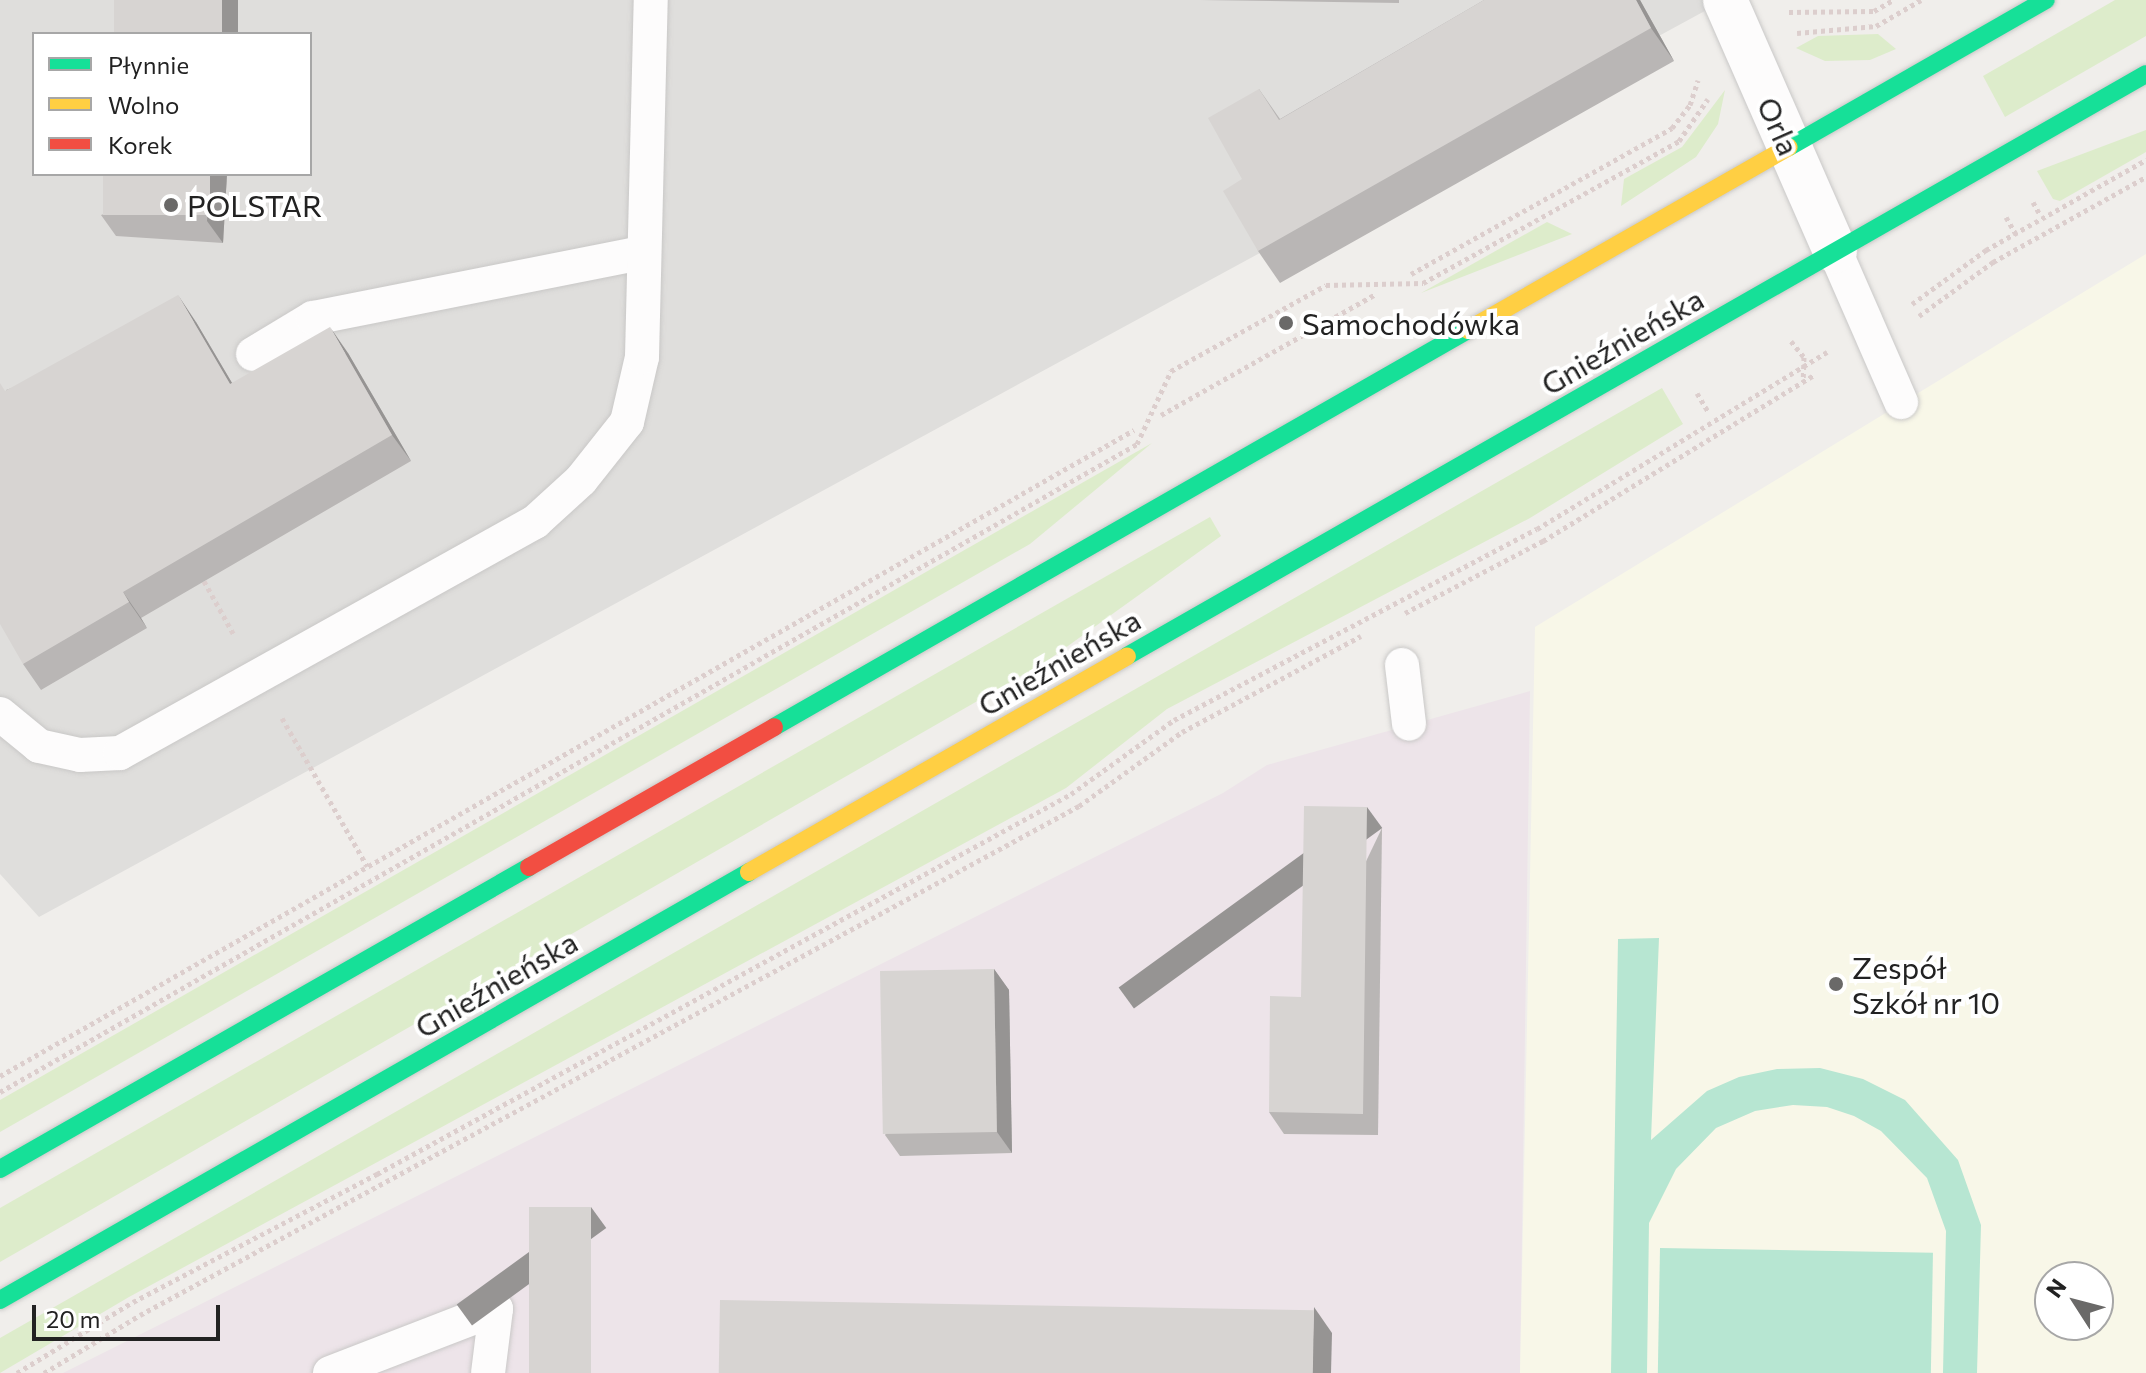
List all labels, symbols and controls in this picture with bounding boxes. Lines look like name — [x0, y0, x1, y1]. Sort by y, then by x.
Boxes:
legend — [32, 32, 312, 176]
text: Płynnie — [108, 50, 189, 79]
text: Wolno — [108, 90, 179, 119]
street label: Orla — [1750, 91, 1808, 161]
text: Korek — [108, 130, 172, 159]
place label: POLSTAR — [187, 187, 322, 223]
marker: POLSTAR — [162, 196, 180, 214]
street label: Gnieźnieńska — [1535, 280, 1709, 402]
place label: Samochodówka — [1302, 305, 1520, 341]
marker: Samochodówka — [1277, 314, 1295, 332]
street label: Gnieźnieńska — [972, 601, 1146, 723]
street label: Gnieźnieńska — [409, 923, 583, 1045]
place label: Zespół Szkół nr 10 — [1852, 949, 2000, 1020]
marker: Zespół Szkół nr 10 — [1827, 975, 1845, 993]
north arrow — [2034, 1261, 2114, 1341]
text: N — [2040, 1273, 2072, 1302]
scale bar — [36, 1289, 224, 1339]
text: 20 m — [46, 1304, 100, 1333]

